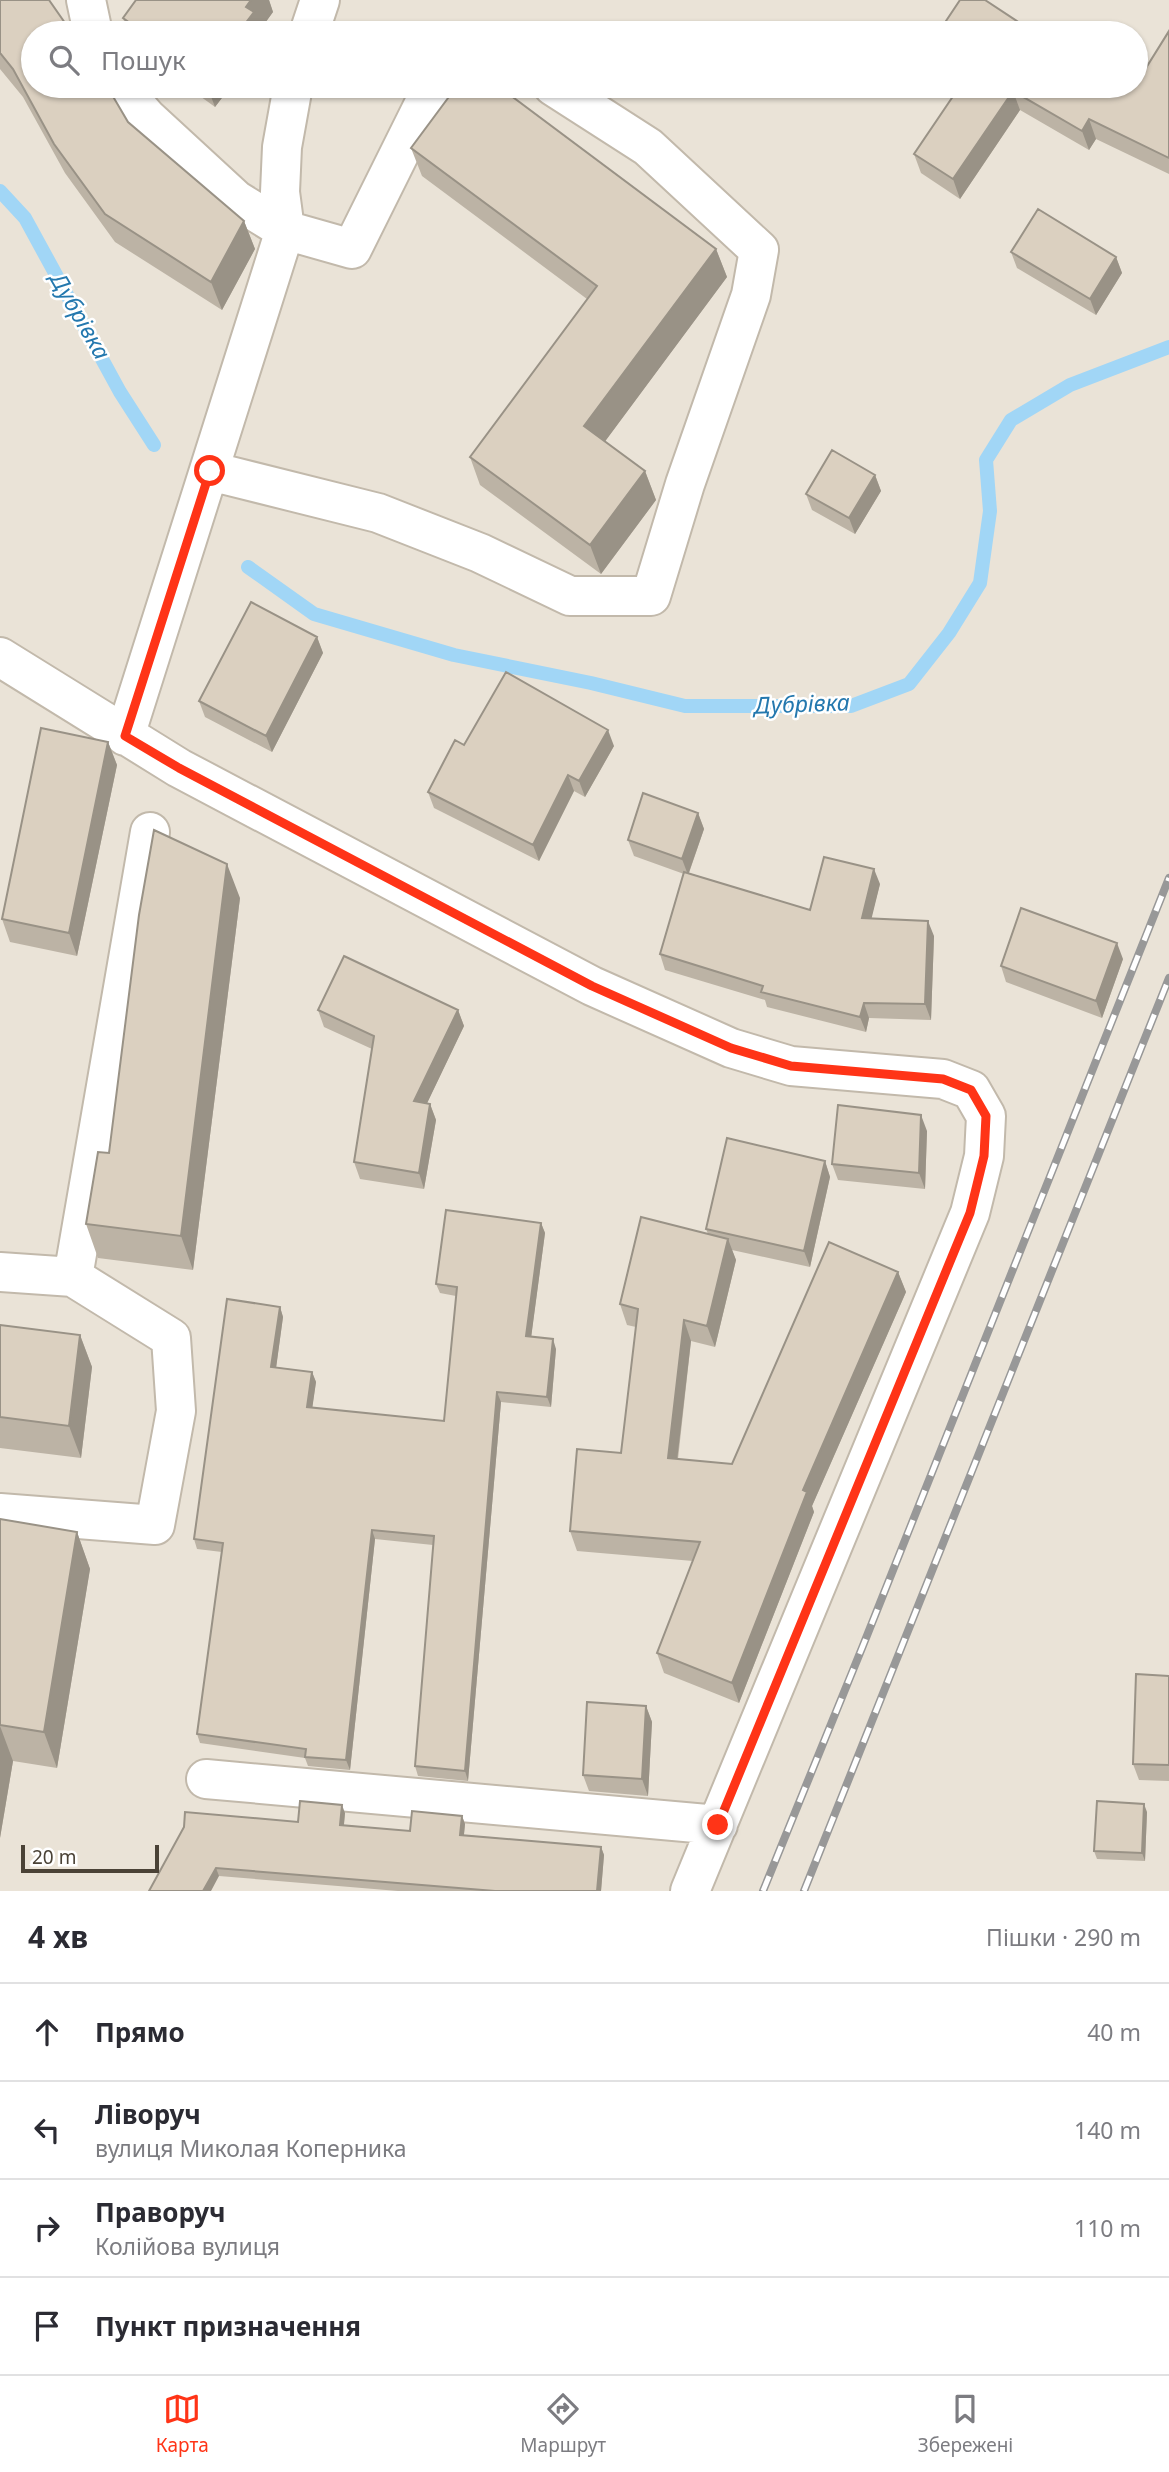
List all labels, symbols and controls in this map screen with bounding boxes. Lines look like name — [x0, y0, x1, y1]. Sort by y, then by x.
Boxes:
search box — [21, 21, 1148, 98]
icon: search — [45, 41, 83, 79]
text: Пошук — [101, 42, 186, 78]
water label: Дубрівка — [42, 264, 119, 365]
route start — [194, 455, 225, 486]
water label: Дубрівка — [752, 685, 850, 721]
route end — [702, 1809, 733, 1840]
scale bar — [21, 1842, 159, 1874]
text: 20 m — [32, 1844, 76, 1870]
text: 4 хв — [28, 1916, 88, 1957]
text: Пішки · 290 m — [986, 1921, 1141, 1953]
icon: ahead — [28, 2013, 66, 2051]
text: Прямо — [95, 2014, 185, 2050]
text: 40 m — [1087, 2016, 1141, 2048]
text: Ліворуч — [95, 2096, 201, 2132]
icon: left — [28, 2111, 66, 2149]
text: 140 m — [1074, 2114, 1141, 2146]
text: вулиця Миколая Коперника — [95, 2132, 407, 2164]
text: Праворуч — [95, 2194, 226, 2230]
icon: right — [28, 2209, 66, 2247]
text: 110 m — [1074, 2212, 1141, 2244]
text: Колійова вулиця — [95, 2230, 280, 2262]
icon: arrive — [28, 2307, 66, 2345]
text: Пункт призначення — [95, 2308, 361, 2344]
tab: Карта — [156, 2390, 209, 2458]
tab: Маршрут — [520, 2390, 606, 2458]
tab: Збережені — [918, 2390, 1013, 2458]

